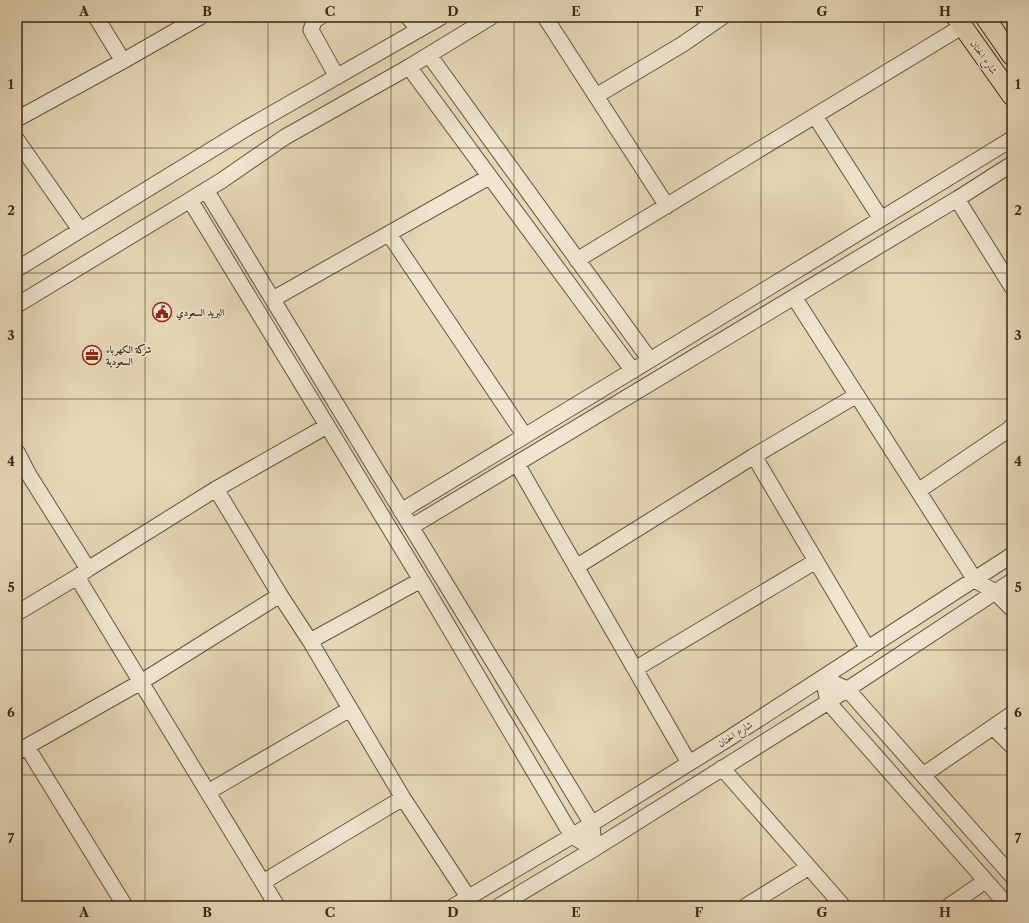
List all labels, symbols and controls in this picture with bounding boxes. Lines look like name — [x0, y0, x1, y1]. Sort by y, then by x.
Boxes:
text: A — [78, 3, 90, 19]
text: B — [202, 3, 212, 19]
text: C — [325, 3, 335, 19]
text: D — [447, 3, 459, 19]
text: E — [571, 3, 581, 19]
text: F — [695, 3, 704, 19]
text: G — [816, 3, 828, 19]
text: H — [939, 3, 951, 19]
street label: شارع الحنان — [965, 37, 1001, 79]
text: 1 — [8, 76, 14, 92]
text: 1 — [1015, 76, 1021, 92]
text: 2 — [7, 202, 15, 218]
text: 2 — [1014, 202, 1022, 218]
public building icon: البريد السعودي — [151, 301, 173, 323]
place label: البريد السعودي — [176, 306, 224, 321]
text: 3 — [7, 327, 15, 343]
text: 3 — [1014, 327, 1022, 343]
place label: شركة الكهرباء السعودية — [106, 343, 152, 368]
office icon: شركة الكهرباء السعودية — [81, 344, 103, 366]
text: 4 — [7, 453, 15, 469]
text: 4 — [1014, 453, 1022, 469]
text: 5 — [7, 579, 15, 595]
text: 5 — [1014, 579, 1022, 595]
text: 6 — [7, 704, 15, 720]
text: 6 — [1014, 704, 1022, 720]
street label: شارع الحنان — [715, 718, 757, 753]
text: 7 — [8, 830, 15, 846]
text: 7 — [1015, 830, 1022, 846]
text: A — [78, 904, 90, 920]
text: B — [202, 904, 212, 920]
text: C — [325, 904, 335, 920]
text: D — [447, 904, 459, 920]
text: E — [571, 904, 581, 920]
text: F — [695, 904, 704, 920]
text: G — [816, 904, 828, 920]
text: H — [939, 904, 951, 920]

